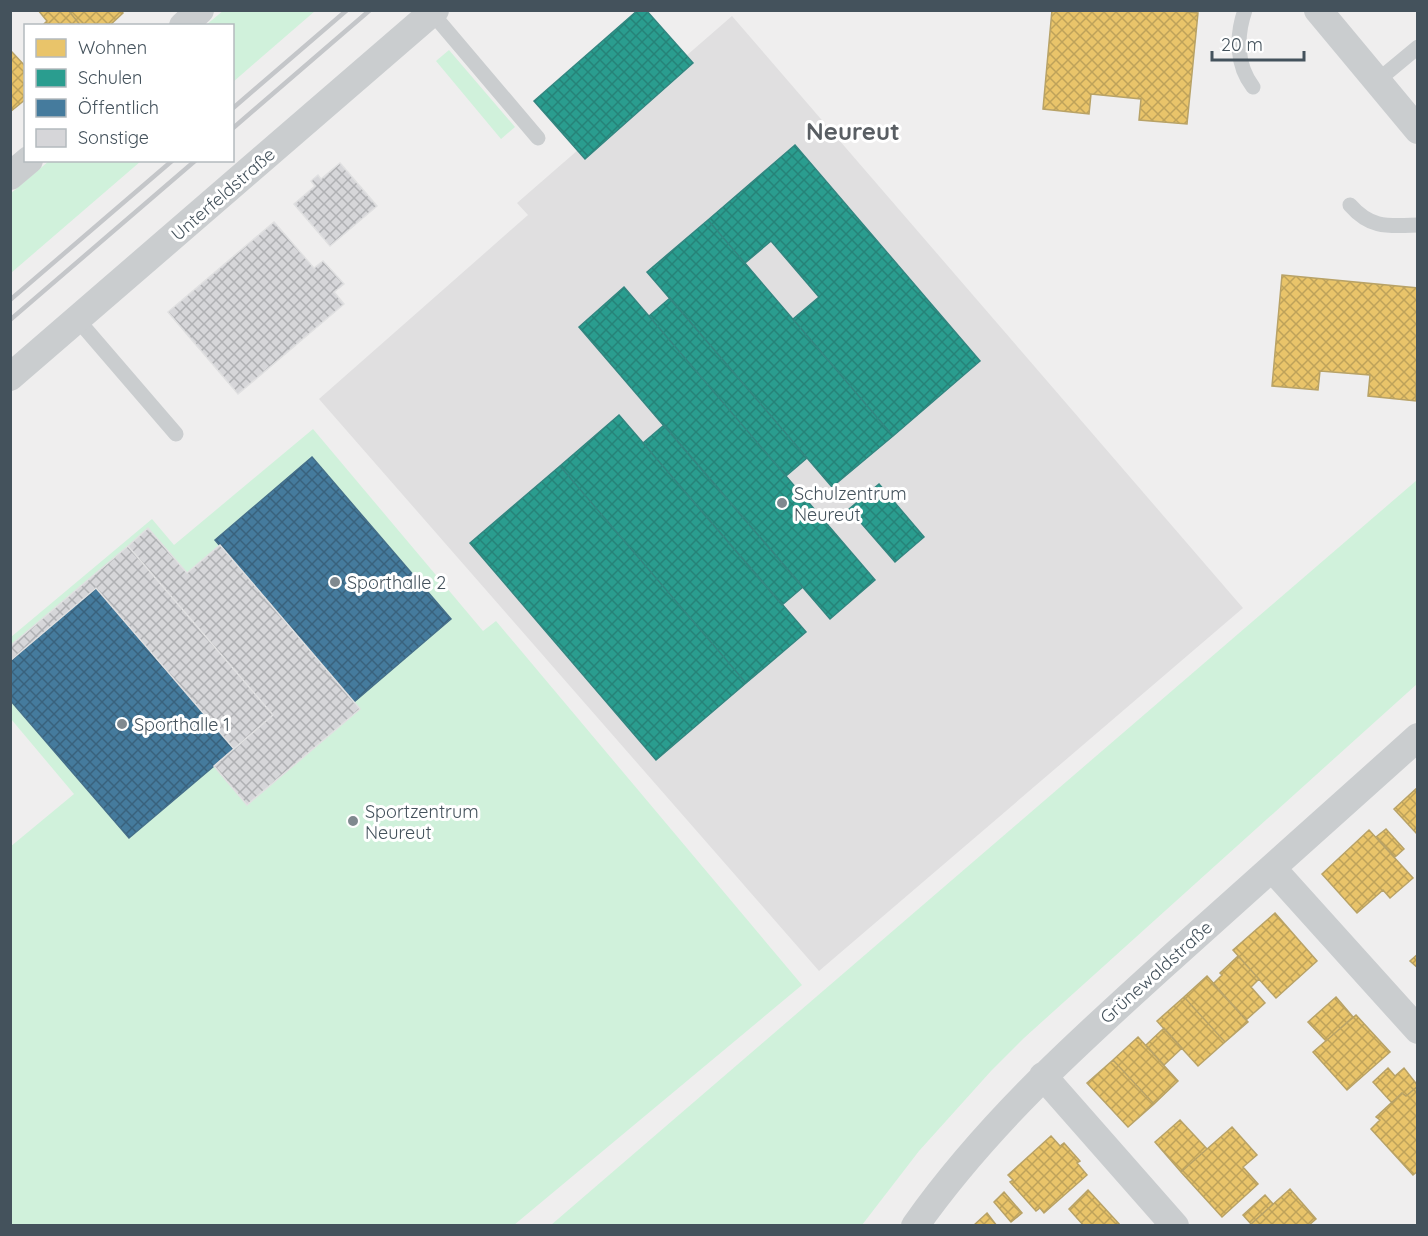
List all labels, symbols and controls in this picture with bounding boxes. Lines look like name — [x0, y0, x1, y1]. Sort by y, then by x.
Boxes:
legend — [24, 24, 234, 162]
scale bar — [1212, 24, 1304, 62]
text: 20 m — [1221, 33, 1263, 56]
text: Wohnen — [78, 36, 147, 59]
text: Schulen — [78, 66, 142, 89]
text: Öffentlich — [78, 96, 159, 119]
district label: Neureut — [806, 116, 900, 146]
text: Sonstige — [78, 126, 149, 149]
street label: Unterfeldstraße — [166, 143, 280, 245]
place label: Schulzentrum Neureut — [794, 482, 907, 526]
marker: Schulzentrum Neureut — [775, 496, 789, 510]
place label: Sporthalle 2 — [347, 571, 446, 594]
marker: Sporthalle 2 — [328, 575, 342, 589]
place label: Sporthalle 1 — [134, 713, 230, 736]
marker: Sporthalle 1 — [115, 717, 129, 731]
place label: Sportzentrum Neureut — [365, 800, 479, 844]
marker: Sportzentrum Neureut — [346, 814, 360, 828]
street label: Grünewaldstraße — [1095, 916, 1217, 1028]

